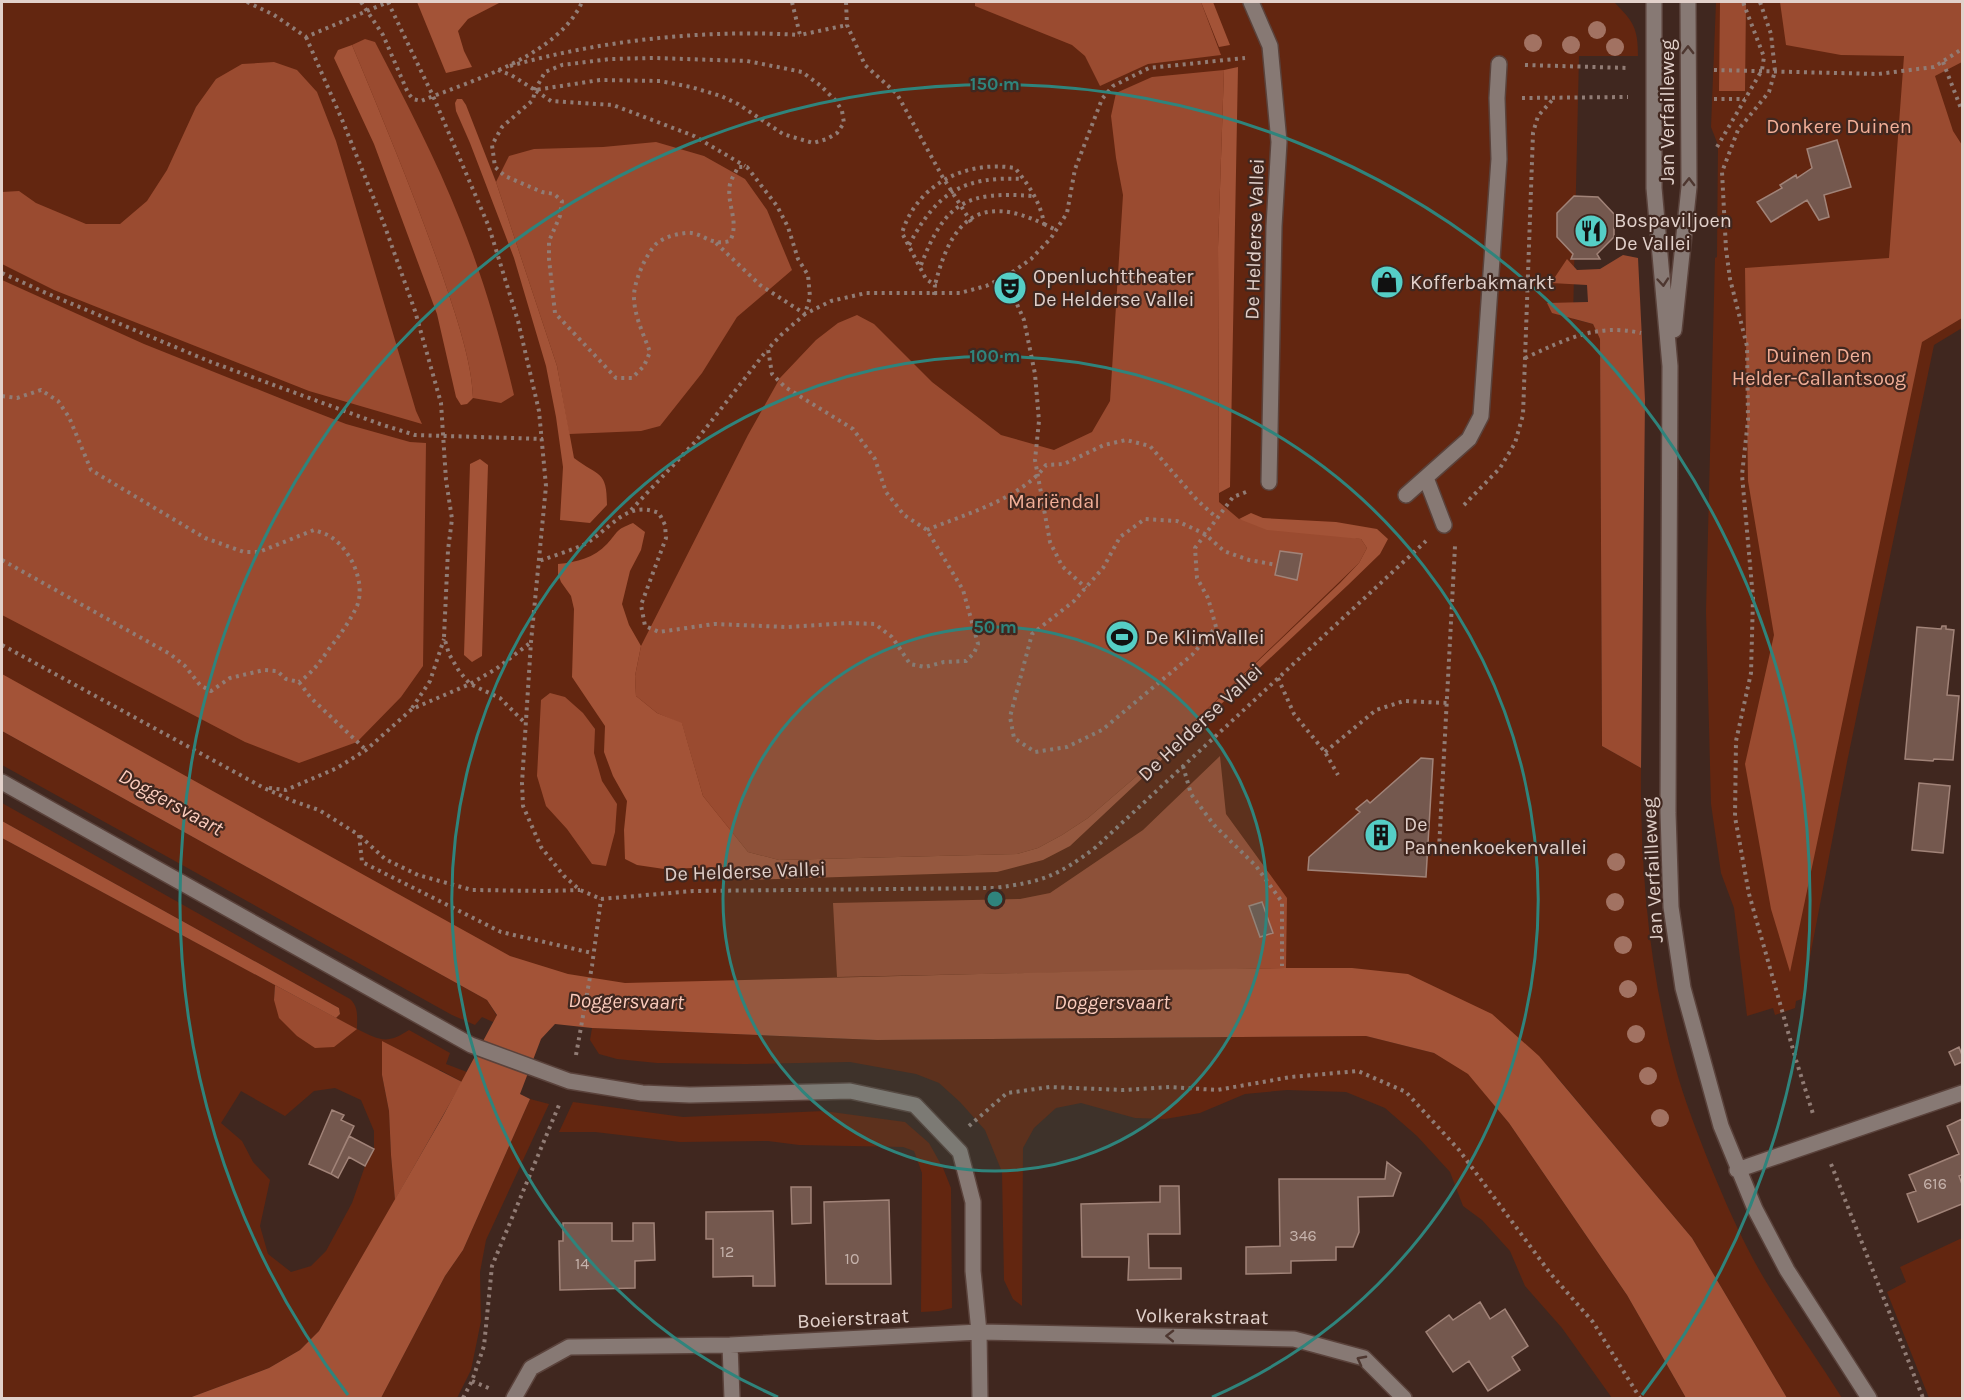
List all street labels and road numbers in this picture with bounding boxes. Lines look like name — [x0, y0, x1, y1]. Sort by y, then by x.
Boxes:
street label: Jan Verfailleweg — [1656, 39, 1679, 185]
street label: De Helderse Vallei — [1240, 158, 1269, 320]
street label: De Helderse Vallei — [1133, 659, 1267, 786]
street label: Jan Verfailleweg — [1637, 797, 1668, 943]
street label: De Helderse Vallei — [664, 857, 826, 886]
street label: Boeierstraat — [797, 1304, 910, 1333]
street label: Volkerakstraat — [1135, 1304, 1269, 1329]

